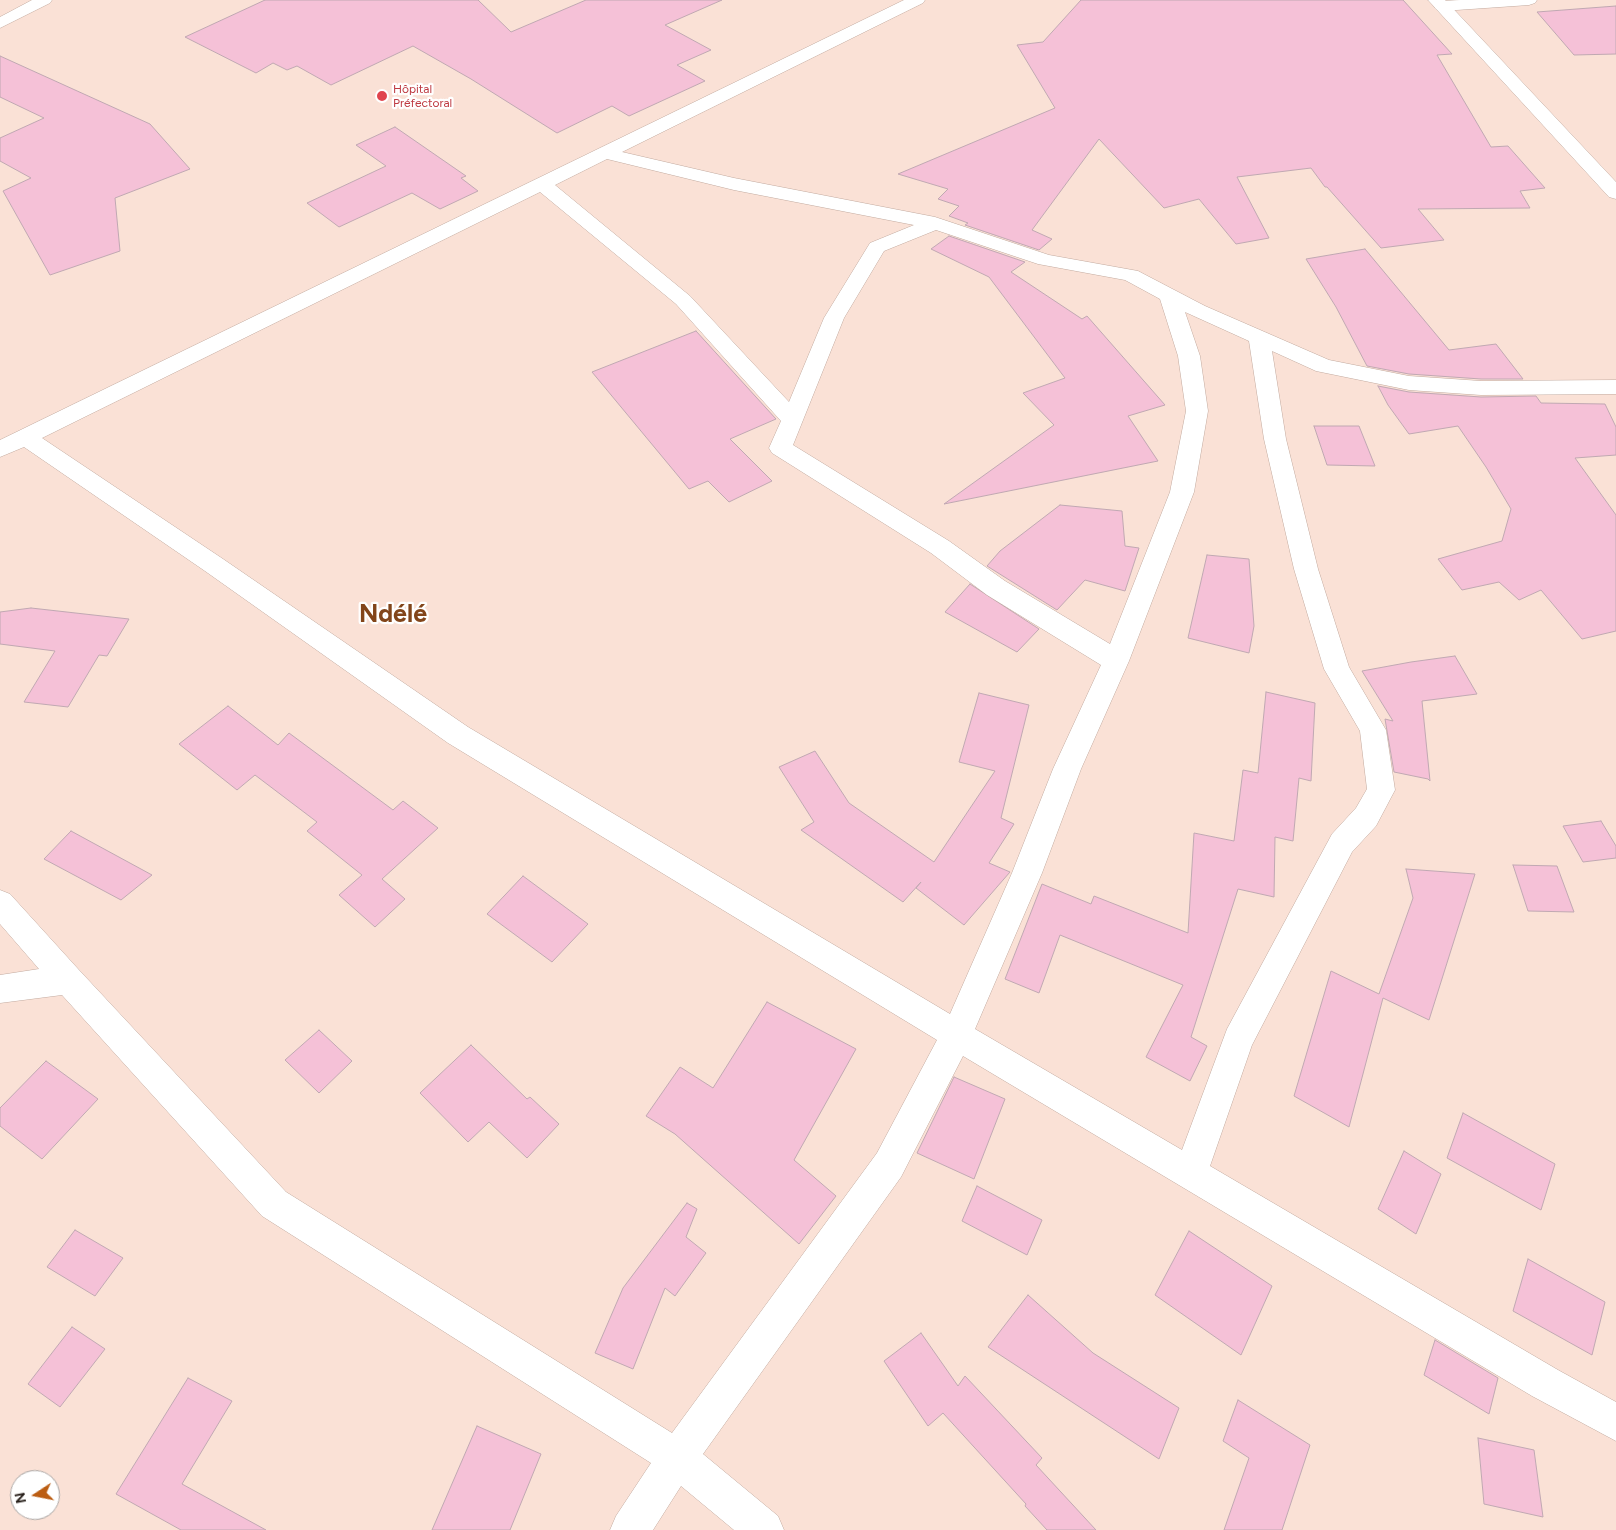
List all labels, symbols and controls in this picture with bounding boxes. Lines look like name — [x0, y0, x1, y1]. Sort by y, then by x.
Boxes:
place label: Hôpital Préfectoral — [393, 82, 452, 110]
marker: Hôpital Préfectoral — [375, 89, 389, 103]
district label: Ndélé — [359, 600, 427, 630]
north arrow — [10, 1470, 60, 1520]
text: N — [11, 1491, 30, 1505]

